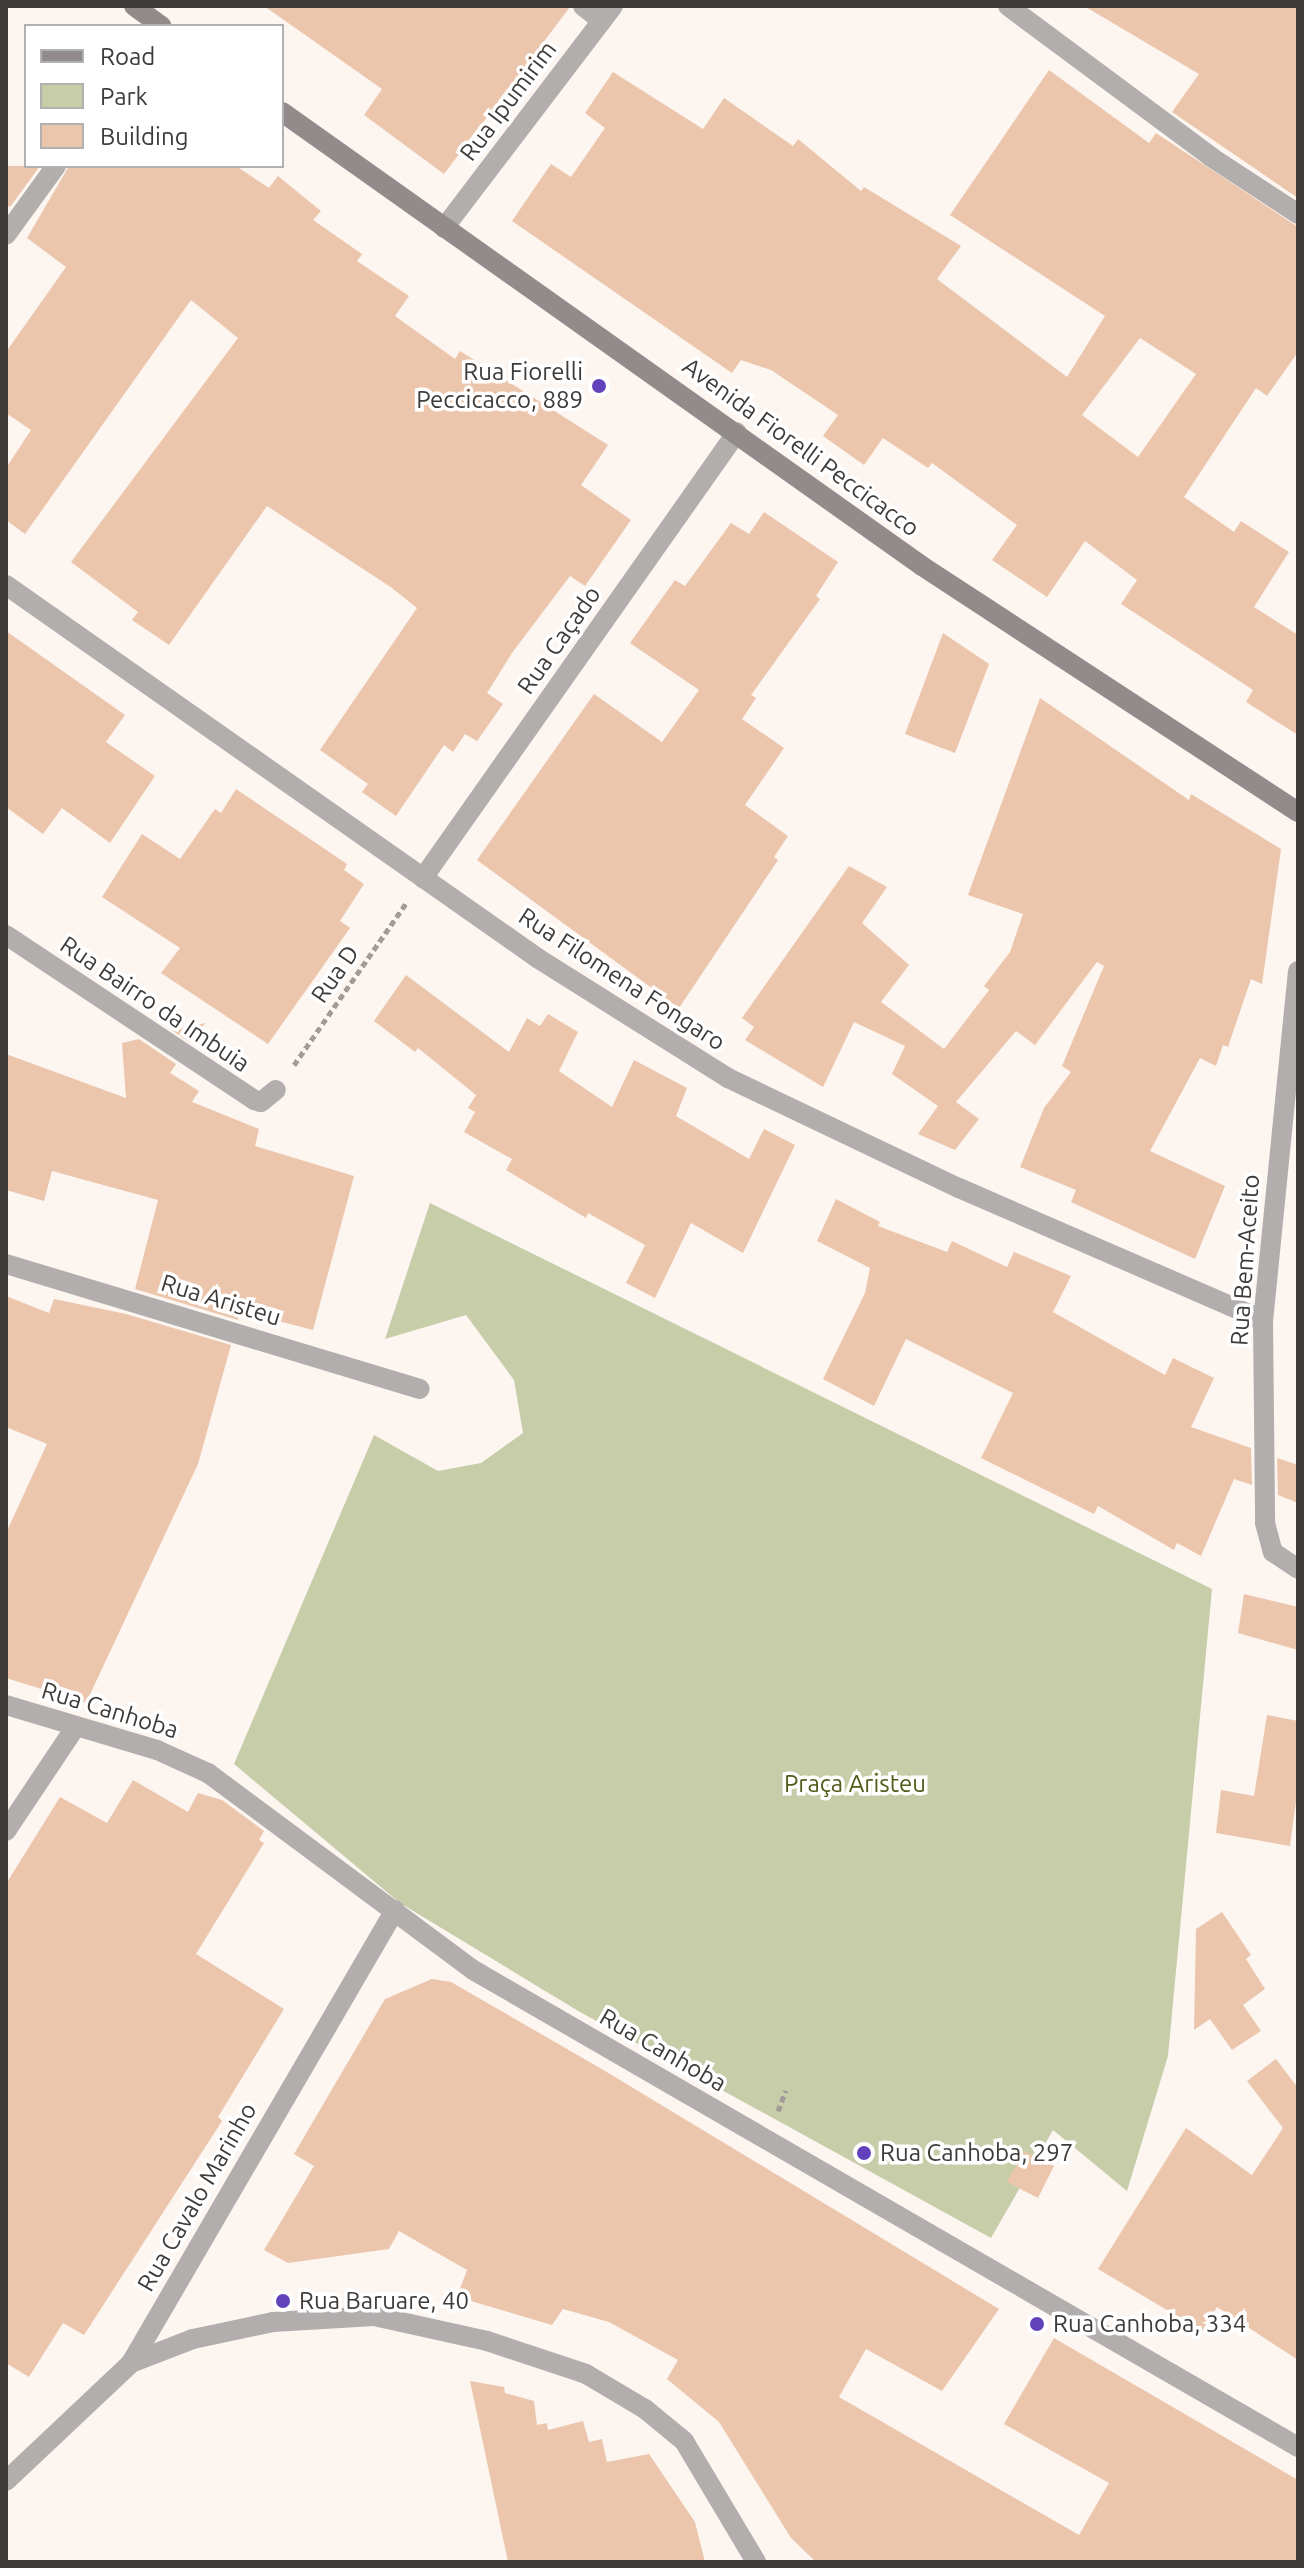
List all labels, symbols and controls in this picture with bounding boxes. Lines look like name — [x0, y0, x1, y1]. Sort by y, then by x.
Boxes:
legend — [24, 24, 284, 168]
street label: Rua Ipumirim — [454, 35, 562, 167]
text: Road — [100, 43, 155, 70]
text: Park — [100, 83, 148, 110]
text: Building — [100, 123, 188, 150]
street label: Avenida Fiorelli Peccicacco — [677, 352, 925, 542]
place label: Rua Fiorelli Peccicacco, 889 — [416, 358, 583, 414]
marker: Rua Fiorelli Peccicacco, 889 — [590, 377, 608, 395]
street label: Rua Caçado — [511, 581, 607, 699]
street label: Rua Filomena Fongaro — [513, 901, 731, 1057]
street label: Rua Bairro da Imbuia — [55, 930, 255, 1078]
street label: Rua D — [305, 940, 365, 1008]
street label: Rua Bem-Aceito — [1225, 1173, 1265, 1347]
street label: Rua Aristeu — [158, 1268, 284, 1332]
street label: Rua Canhoba — [38, 1676, 182, 1744]
park label: Praça Aristeu — [784, 1770, 926, 1798]
street label: Rua Canhoba — [595, 2002, 731, 2098]
street label: Rua Cavalo Marinho — [131, 2098, 263, 2296]
place label: Rua Canhoba, 297 — [880, 2139, 1073, 2167]
marker: Rua Canhoba, 297 — [855, 2144, 873, 2162]
place label: Rua Baruare, 40 — [299, 2287, 469, 2315]
marker: Rua Baruare, 40 — [274, 2292, 292, 2310]
place label: Rua Canhoba, 334 — [1053, 2310, 1246, 2338]
marker: Rua Canhoba, 334 — [1028, 2315, 1046, 2333]

